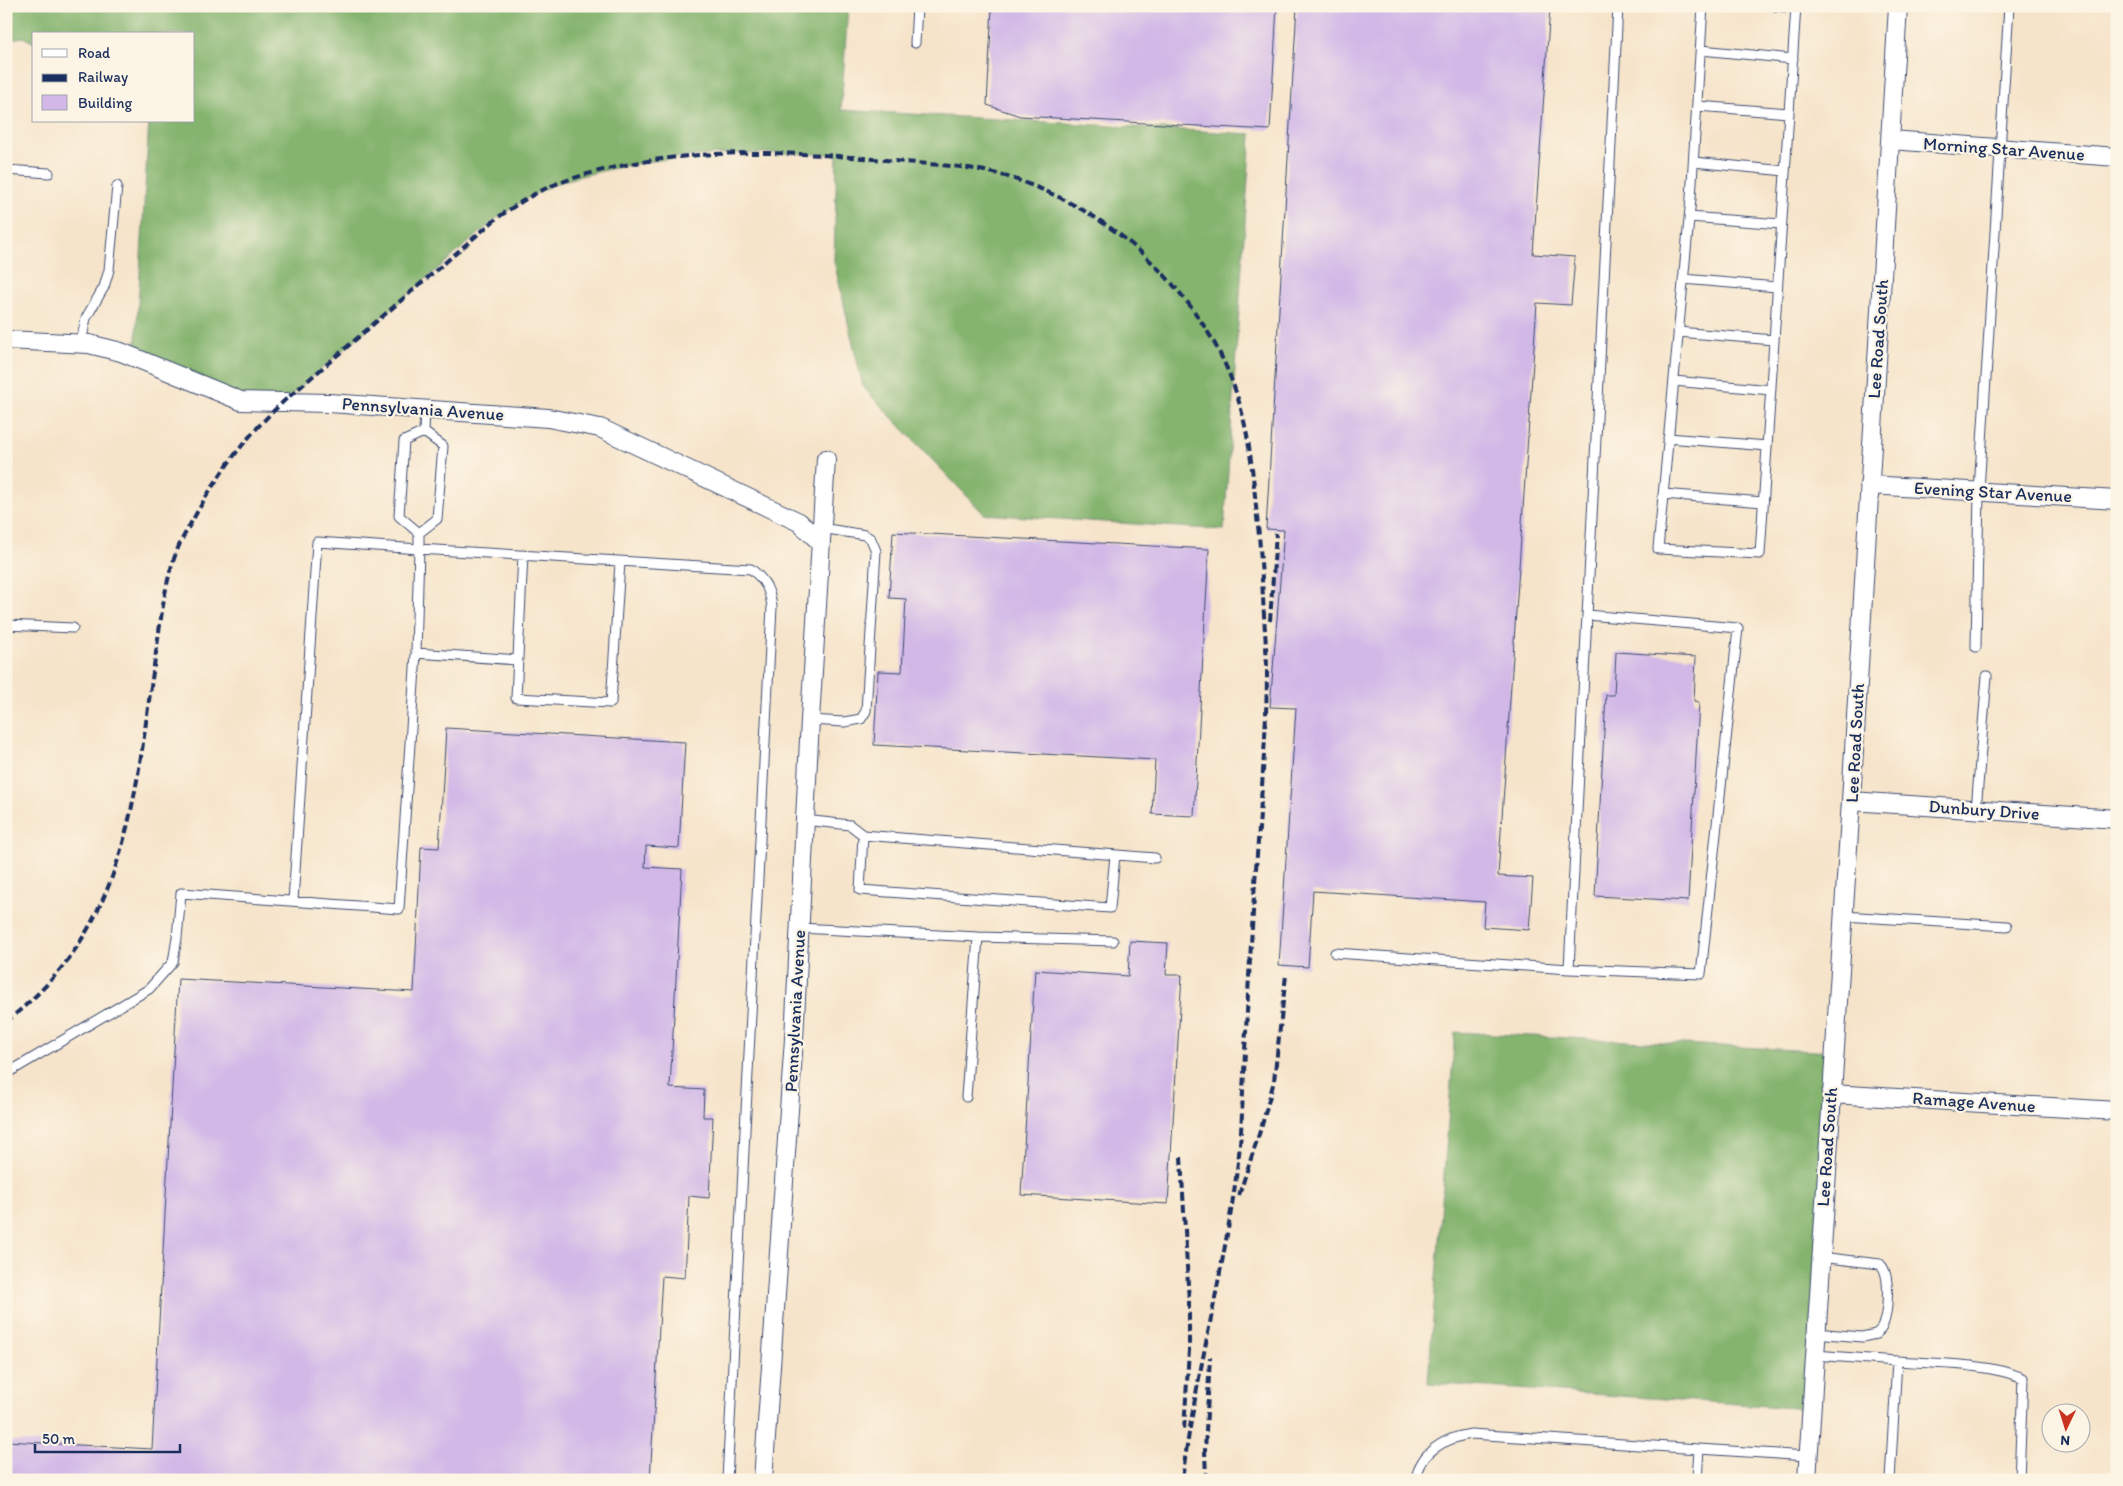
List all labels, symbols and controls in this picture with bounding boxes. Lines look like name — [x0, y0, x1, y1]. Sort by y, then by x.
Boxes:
legend — [32, 32, 195, 122]
text: Road — [78, 44, 111, 62]
text: Railway — [78, 68, 128, 86]
text: Building — [78, 94, 132, 112]
street label: Morning Star Avenue — [1922, 132, 2086, 166]
street label: Lee Road South — [1863, 278, 1893, 399]
street label: Pennsylvania Avenue — [341, 392, 505, 426]
street label: Evening Star Avenue — [1914, 477, 2072, 507]
street label: Lee Road South — [1841, 682, 1869, 803]
street label: Dunbury Drive — [1928, 795, 2040, 825]
street label: Pennsylvania Avenue — [780, 929, 810, 1093]
street label: Lee Road South — [1812, 1086, 1842, 1207]
street label: Ramage Avenue — [1912, 1087, 2036, 1117]
north arrow — [2040, 1404, 2090, 1454]
scale bar — [35, 1421, 180, 1453]
text: 50 m — [42, 1430, 75, 1448]
text: N — [2060, 1432, 2070, 1449]

